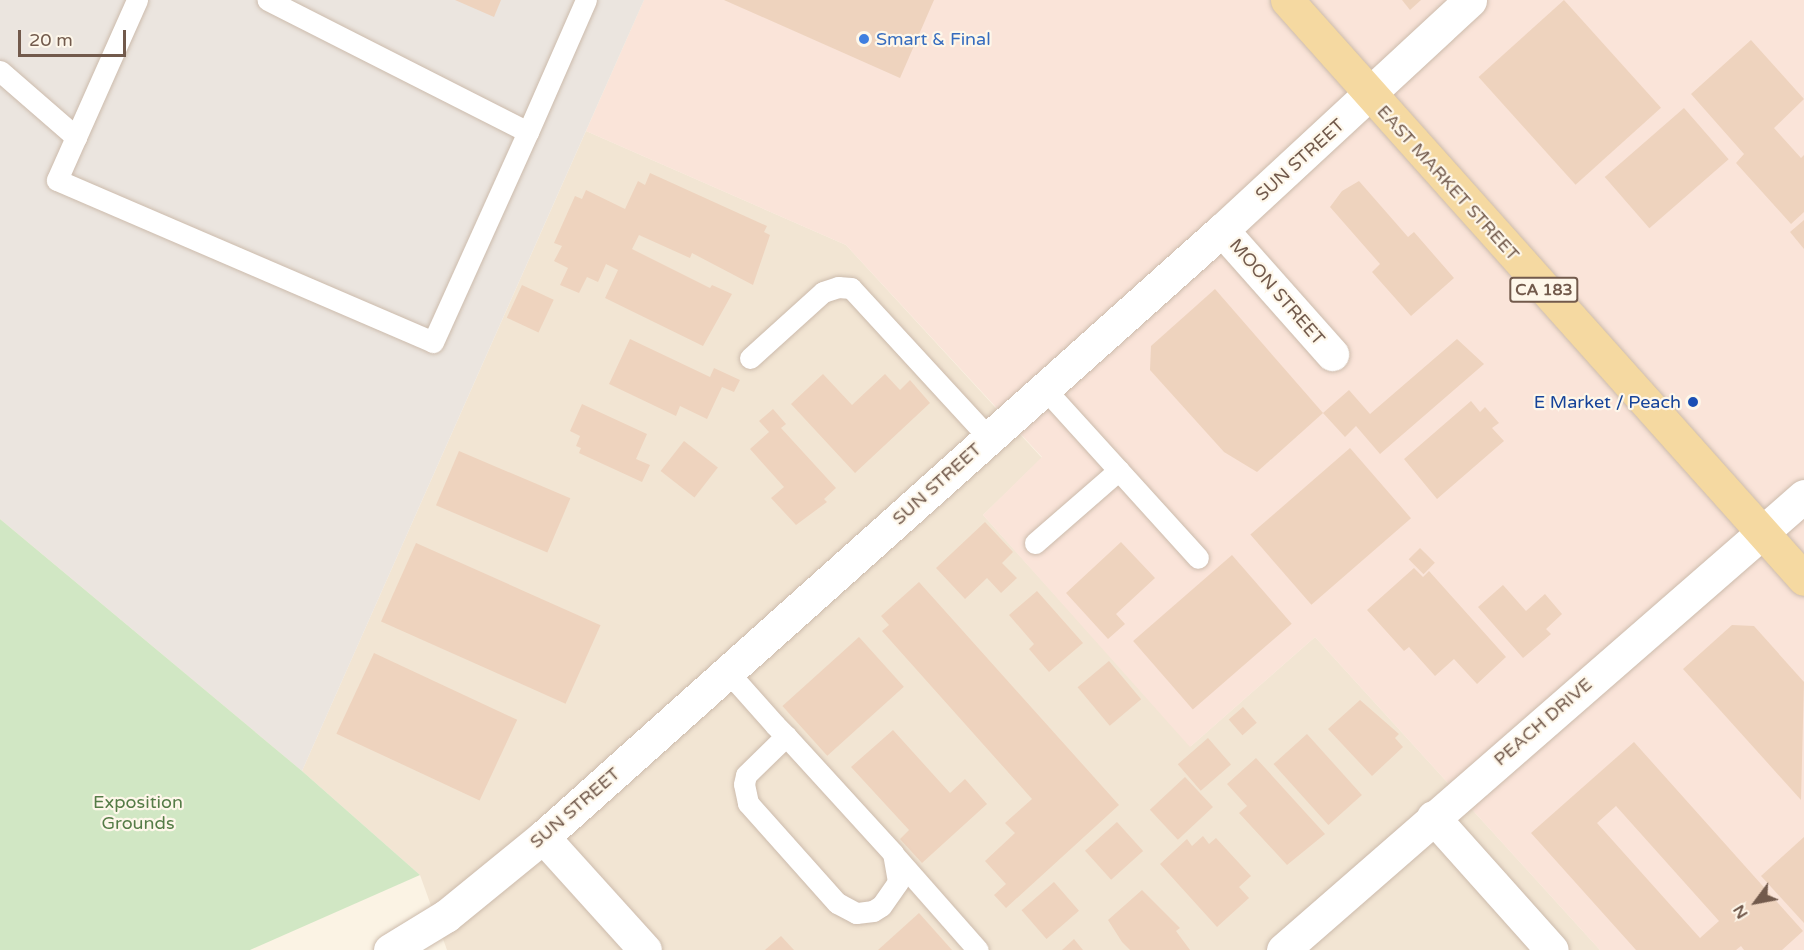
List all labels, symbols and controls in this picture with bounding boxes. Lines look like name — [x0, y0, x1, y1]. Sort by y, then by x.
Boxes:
scale bar — [21, 18, 129, 56]
place label: Smart & Final — [876, 28, 991, 50]
text: 20 m — [29, 29, 73, 51]
marker: Smart & Final — [857, 32, 871, 46]
street label: EAST MARKET STREET — [1372, 101, 1524, 265]
street label: SUN STREET — [1251, 115, 1349, 205]
street label: MOON STREET — [1225, 234, 1329, 350]
road number: CA 183 — [1508, 277, 1580, 303]
place label: E Market / Peach — [1534, 391, 1681, 413]
marker: E Market / Peach — [1686, 395, 1700, 409]
street label: SUN STREET — [888, 439, 986, 529]
street label: PEACH DRIVE — [1490, 674, 1596, 770]
street label: SUN STREET — [526, 763, 624, 853]
park label: Exposition Grounds — [93, 792, 183, 834]
north arrow — [1726, 872, 1786, 932]
text: N — [1729, 901, 1753, 922]

